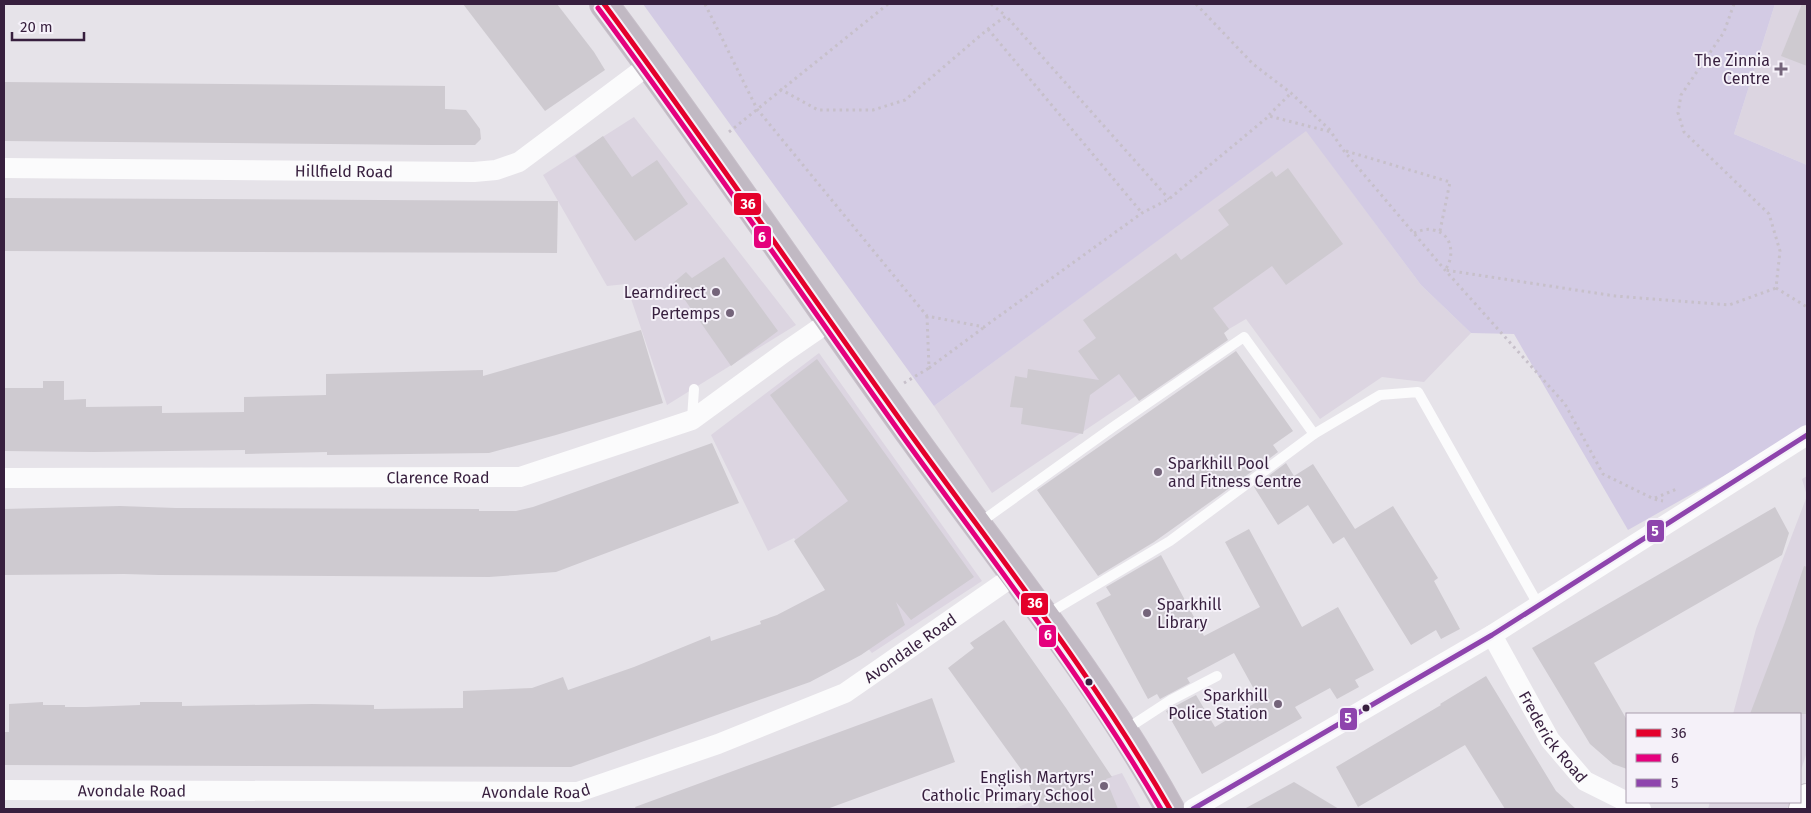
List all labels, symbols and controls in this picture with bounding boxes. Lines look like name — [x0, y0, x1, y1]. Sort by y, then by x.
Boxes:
scale bar — [12, 10, 85, 42]
text: 20 m — [20, 18, 53, 36]
place label: The Zinnia Centre — [1695, 51, 1770, 88]
marker: The Zinnia Centre — [1774, 62, 1788, 76]
street label: Hillfield Road — [295, 161, 393, 181]
line badge: 36 — [733, 192, 762, 216]
text: 36 — [739, 196, 756, 213]
line badge: 6 — [753, 225, 772, 249]
text: 6 — [758, 229, 766, 246]
place label: Learndirect — [624, 283, 706, 302]
marker: Learndirect — [710, 286, 722, 298]
place label: Pertemps — [651, 304, 720, 323]
marker: Pertemps — [724, 307, 736, 319]
place label: Sparkhill Pool and Fitness Centre — [1168, 454, 1302, 491]
marker: Sparkhill Pool and Fitness Centre — [1152, 466, 1164, 478]
street label: Clarence Road — [386, 468, 490, 487]
line badge: 5 — [1646, 519, 1665, 543]
text: 5 — [1651, 523, 1659, 540]
line badge: 36 — [1020, 592, 1049, 616]
text: 36 — [1026, 595, 1043, 612]
place label: Sparkhill Library — [1157, 595, 1222, 632]
marker: Sparkhill Library — [1141, 607, 1153, 619]
street label: Avondale Road — [860, 610, 960, 687]
line badge: 6 — [1038, 624, 1057, 648]
text: 6 — [1044, 627, 1052, 644]
unlabelled marker — [1084, 677, 1094, 687]
place label: Sparkhill Police Station — [1168, 686, 1268, 723]
street label: Frederick Road — [1515, 688, 1591, 787]
marker: Sparkhill Police Station — [1272, 698, 1284, 710]
unlabelled marker — [1361, 703, 1371, 713]
line badge: 5 — [1339, 707, 1358, 731]
text: 5 — [1344, 710, 1352, 727]
legend — [1626, 713, 1801, 803]
text: 36 — [1671, 724, 1686, 742]
text: 6 — [1671, 749, 1679, 767]
place label: English Martyrs' Catholic Primary School — [921, 768, 1094, 805]
text: 5 — [1671, 774, 1679, 792]
street label: Avondale Road — [482, 780, 593, 802]
marker: English Martyrs' Catholic Primary School — [1098, 780, 1110, 792]
street label: Avondale Road — [78, 781, 186, 801]

